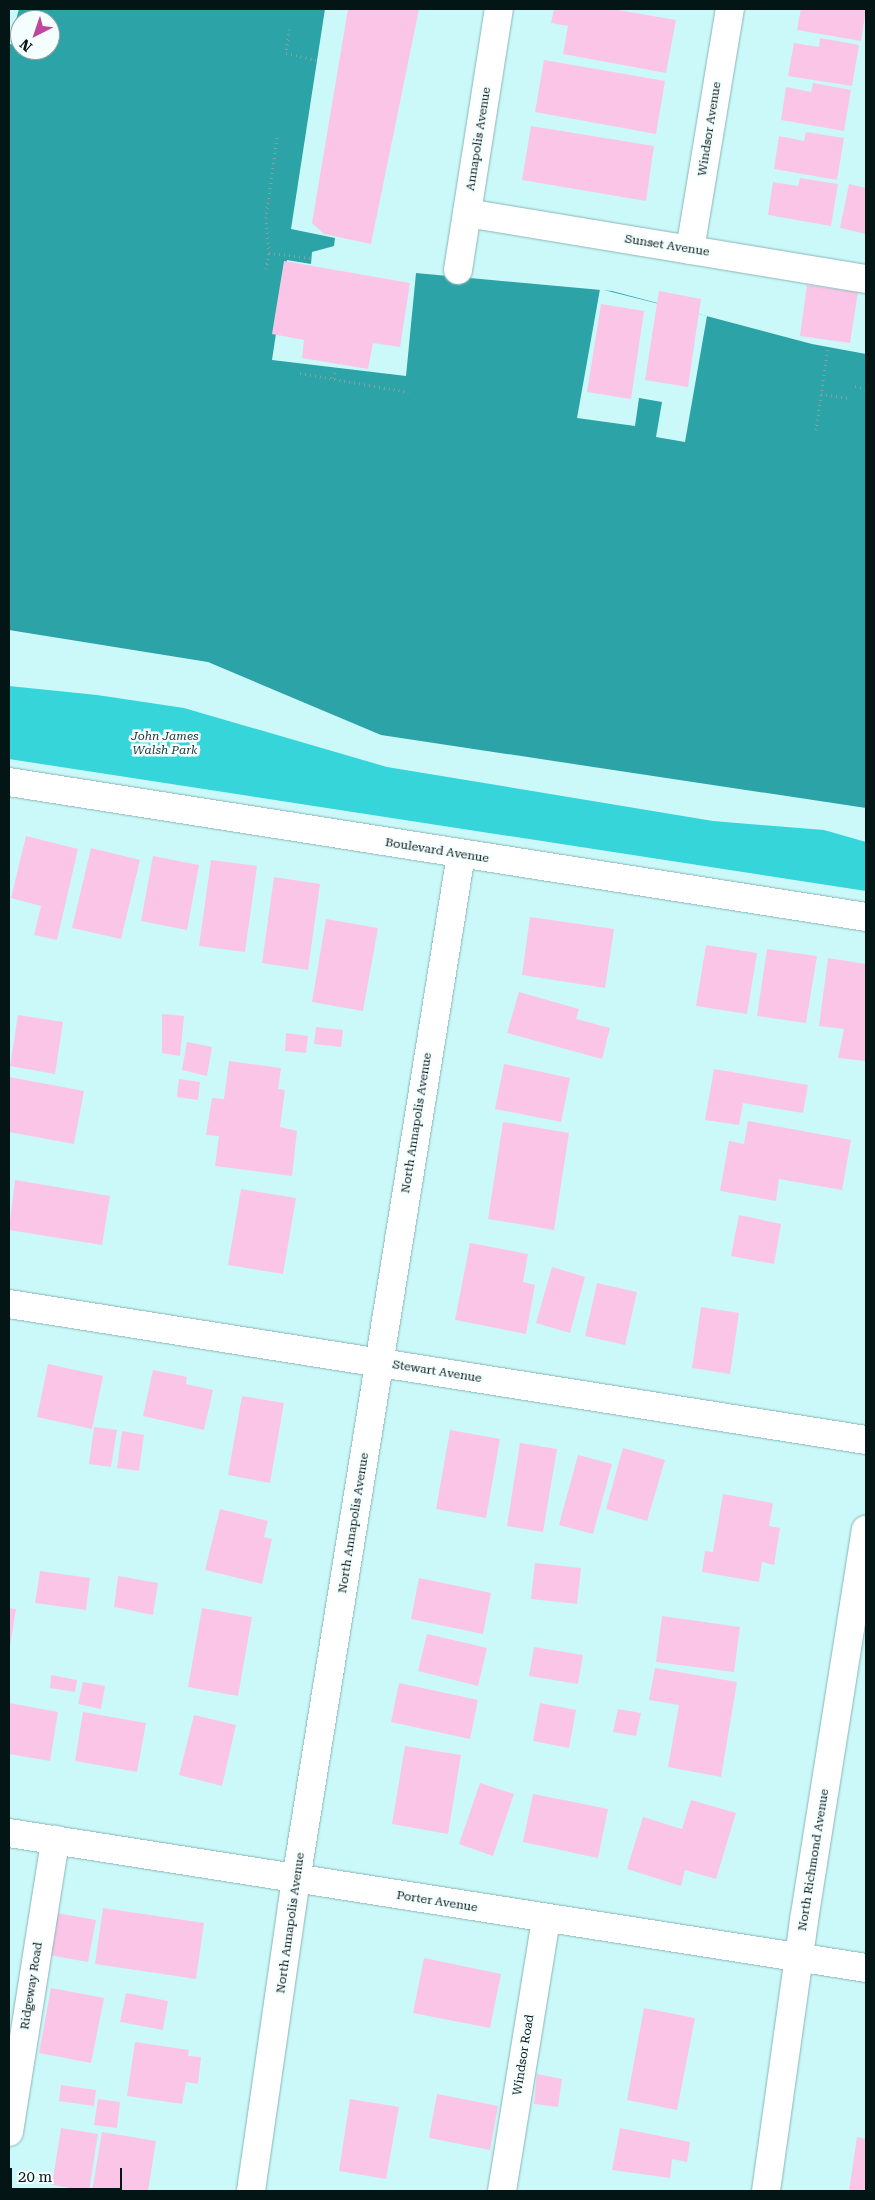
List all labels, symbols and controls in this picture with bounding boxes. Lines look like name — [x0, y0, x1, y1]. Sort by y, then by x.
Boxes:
north arrow — [10, 10, 60, 60]
text: N — [16, 36, 35, 55]
street label: Windsor Avenue — [695, 81, 725, 177]
street label: Annapolis Avenue — [464, 86, 494, 192]
street label: Sunset Avenue — [624, 232, 710, 260]
park label: John James Walsh Park — [131, 730, 199, 758]
street label: Boulevard Avenue — [384, 836, 490, 866]
street label: North Annapolis Avenue — [399, 1052, 435, 1194]
street label: Stewart Avenue — [391, 1358, 483, 1386]
street label: North Annapolis Avenue — [336, 1452, 372, 1594]
street label: North Richmond Avenue — [796, 1788, 832, 1932]
street label: North Annapolis Avenue — [274, 1852, 308, 1994]
street label: Porter Avenue — [395, 1888, 479, 1916]
street label: Ridgeway Road — [18, 1941, 46, 2031]
street label: Windsor Road — [510, 2013, 538, 2097]
scale bar — [12, 2158, 125, 2190]
text: 20 m — [18, 2168, 52, 2186]

